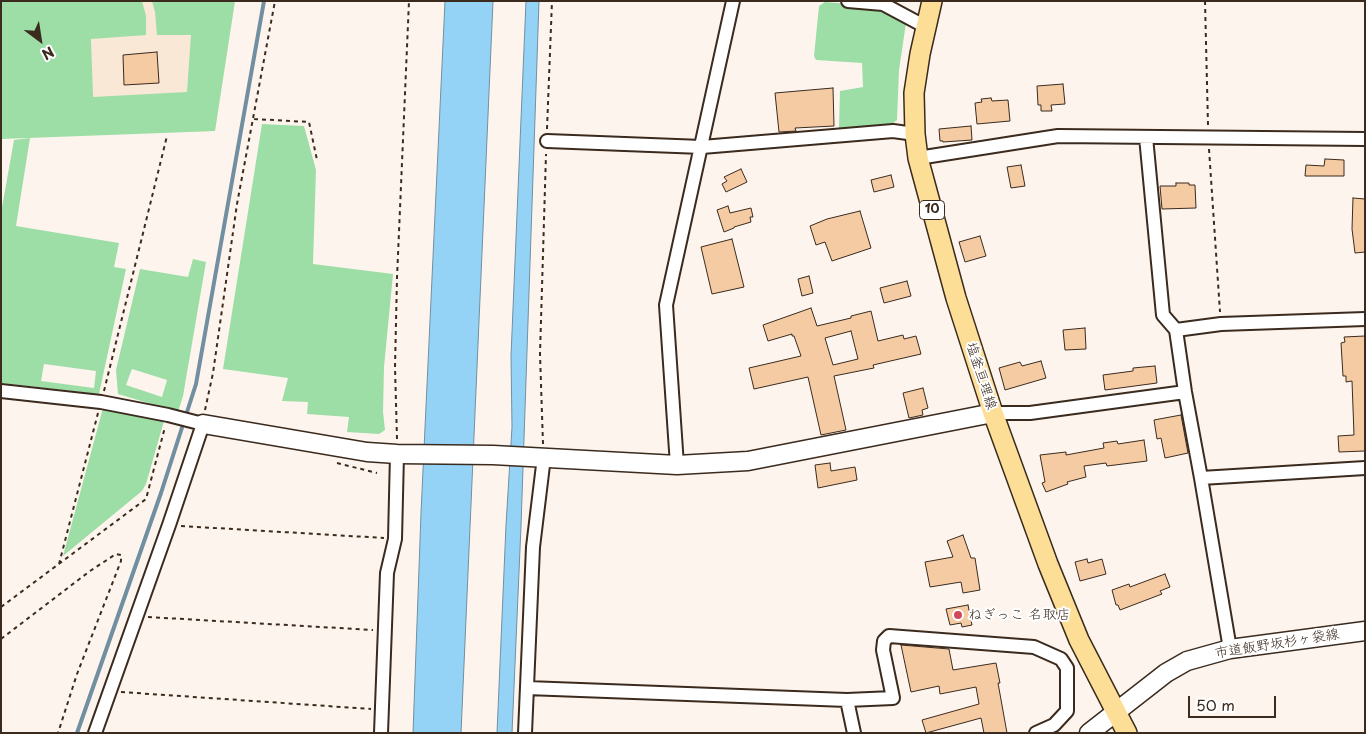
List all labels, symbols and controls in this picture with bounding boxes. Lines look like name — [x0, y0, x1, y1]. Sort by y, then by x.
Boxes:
north arrow — [15, 15, 65, 65]
text: N — [38, 41, 58, 65]
road number: 10 — [920, 200, 944, 220]
street label: 塩釜亘理線 — [962, 340, 1000, 412]
place label: ねぎっこ 名取店 — [968, 607, 1071, 623]
marker: ねぎっこ 名取店 — [952, 609, 964, 621]
street label: 市道飯野坂杉ヶ袋線 — [1213, 626, 1341, 662]
scale bar — [1191, 686, 1278, 718]
text: 50 m — [1196, 693, 1235, 716]

